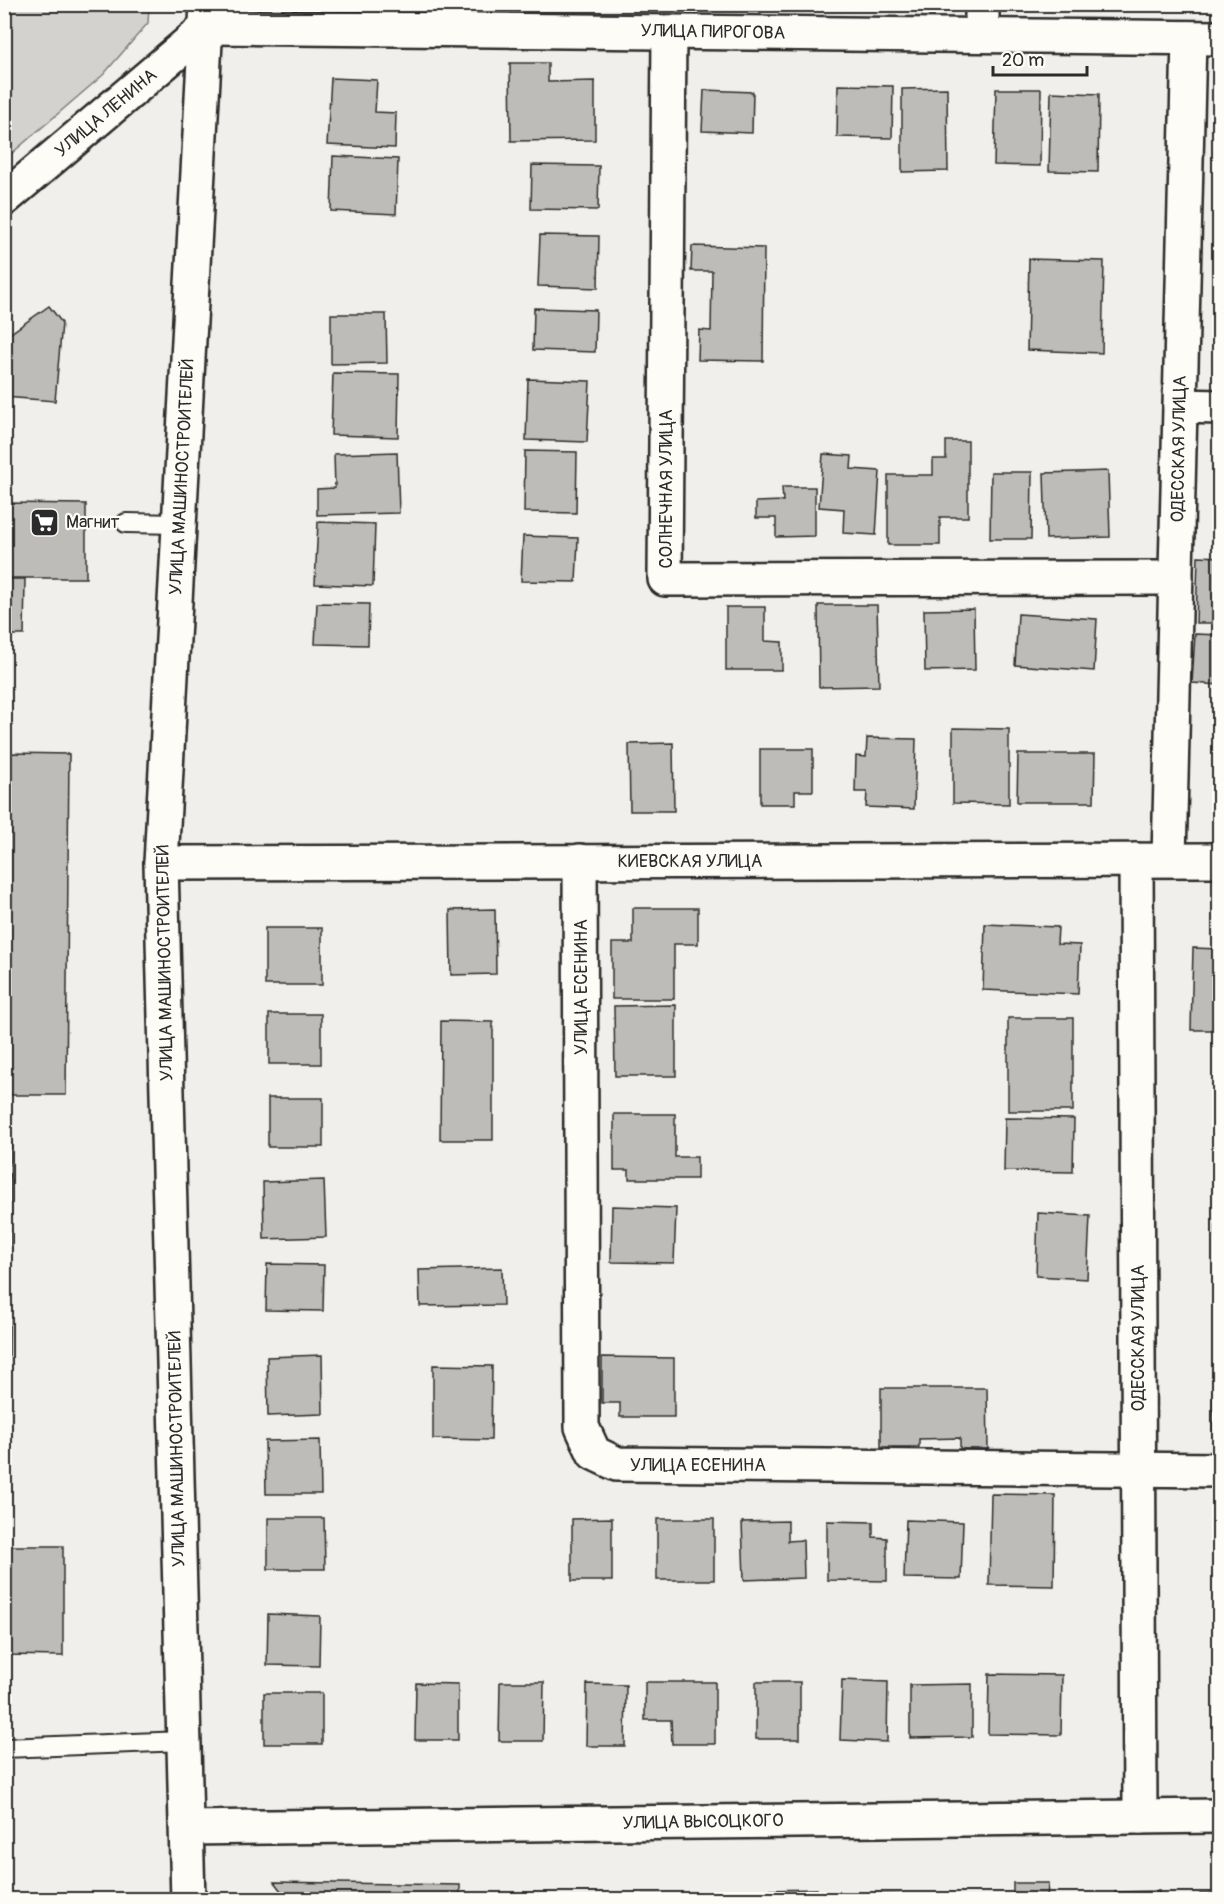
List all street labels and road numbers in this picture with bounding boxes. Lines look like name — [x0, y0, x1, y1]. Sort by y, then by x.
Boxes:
street label: УЛИЦА ПИРОГОВА — [640, 19, 786, 45]
street label: УЛИЦА ЛЕНИНА — [50, 63, 162, 162]
street label: УЛИЦА МАШИНОСТРОИТЕЛЕЙ — [164, 358, 200, 596]
street label: ОДЕССКАЯ УЛИЦА — [1166, 375, 1192, 523]
street label: СОЛНЕЧНАЯ УЛИЦА — [655, 409, 678, 569]
street label: УЛИЦА МАШИНОСТРОИТЕЛЕЙ — [151, 844, 179, 1081]
street label: КИЕВСКАЯ УЛИЦА — [617, 850, 763, 873]
street label: УЛИЦА ЕСЕНИНА — [570, 919, 593, 1055]
street label: ОДЕССКАЯ УЛИЦА — [1127, 1264, 1150, 1412]
street label: УЛИЦА МАШИНОСТРОИТЕЛЕЙ — [163, 1330, 191, 1567]
street label: УЛИЦА ЕСЕНИНА — [630, 1454, 766, 1477]
street label: УЛИЦА ВЫСОЦКОГО — [622, 1809, 784, 1835]

